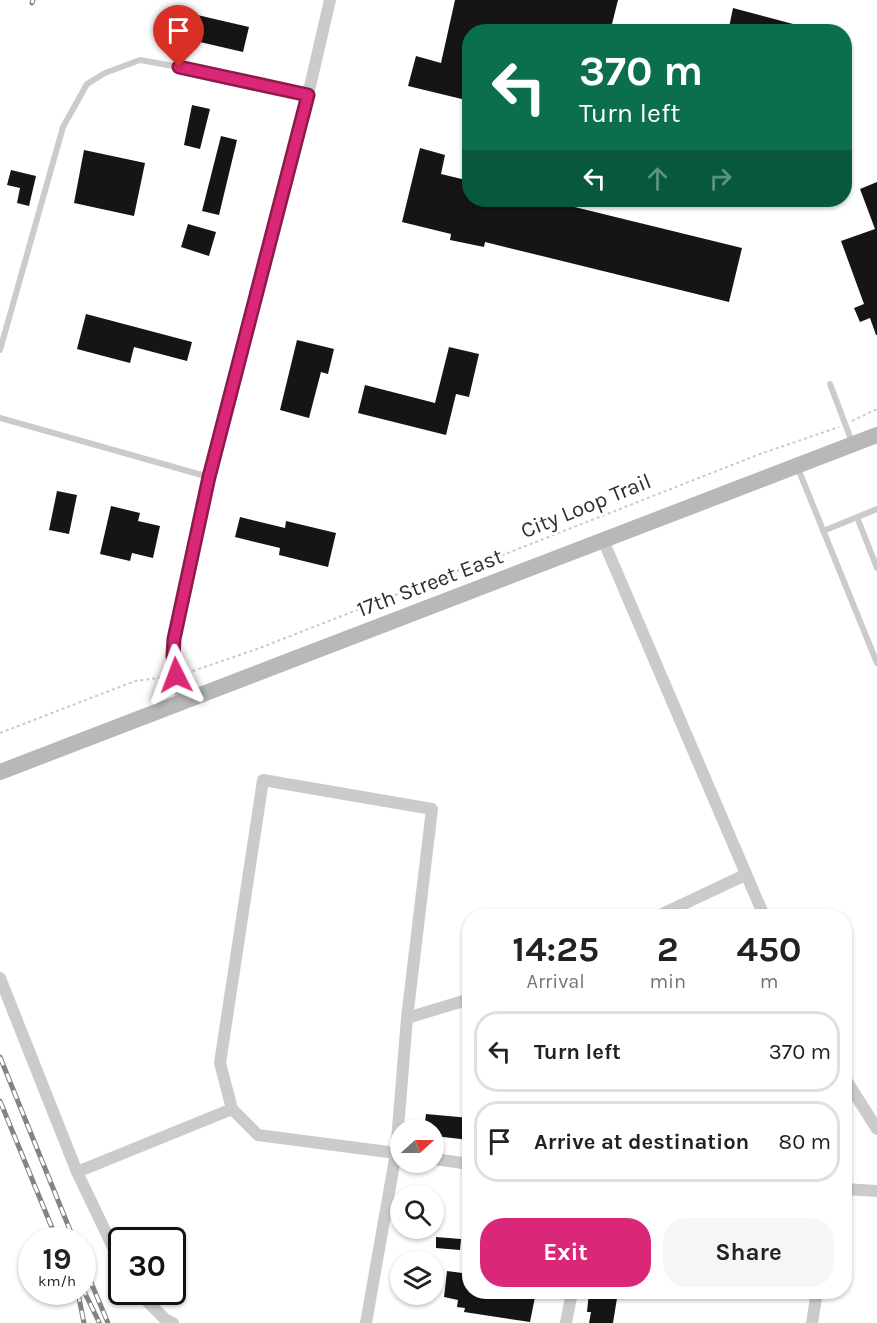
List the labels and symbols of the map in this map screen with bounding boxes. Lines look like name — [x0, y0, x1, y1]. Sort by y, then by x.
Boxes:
pin — [153, 5, 204, 67]
street label: City Loop Trail — [517, 468, 655, 544]
street label: 17th Street East — [353, 543, 507, 623]
position arrow — [144, 643, 208, 707]
north arrow — [390, 1119, 444, 1173]
speed limit sign: 30 — [108, 1227, 186, 1305]

